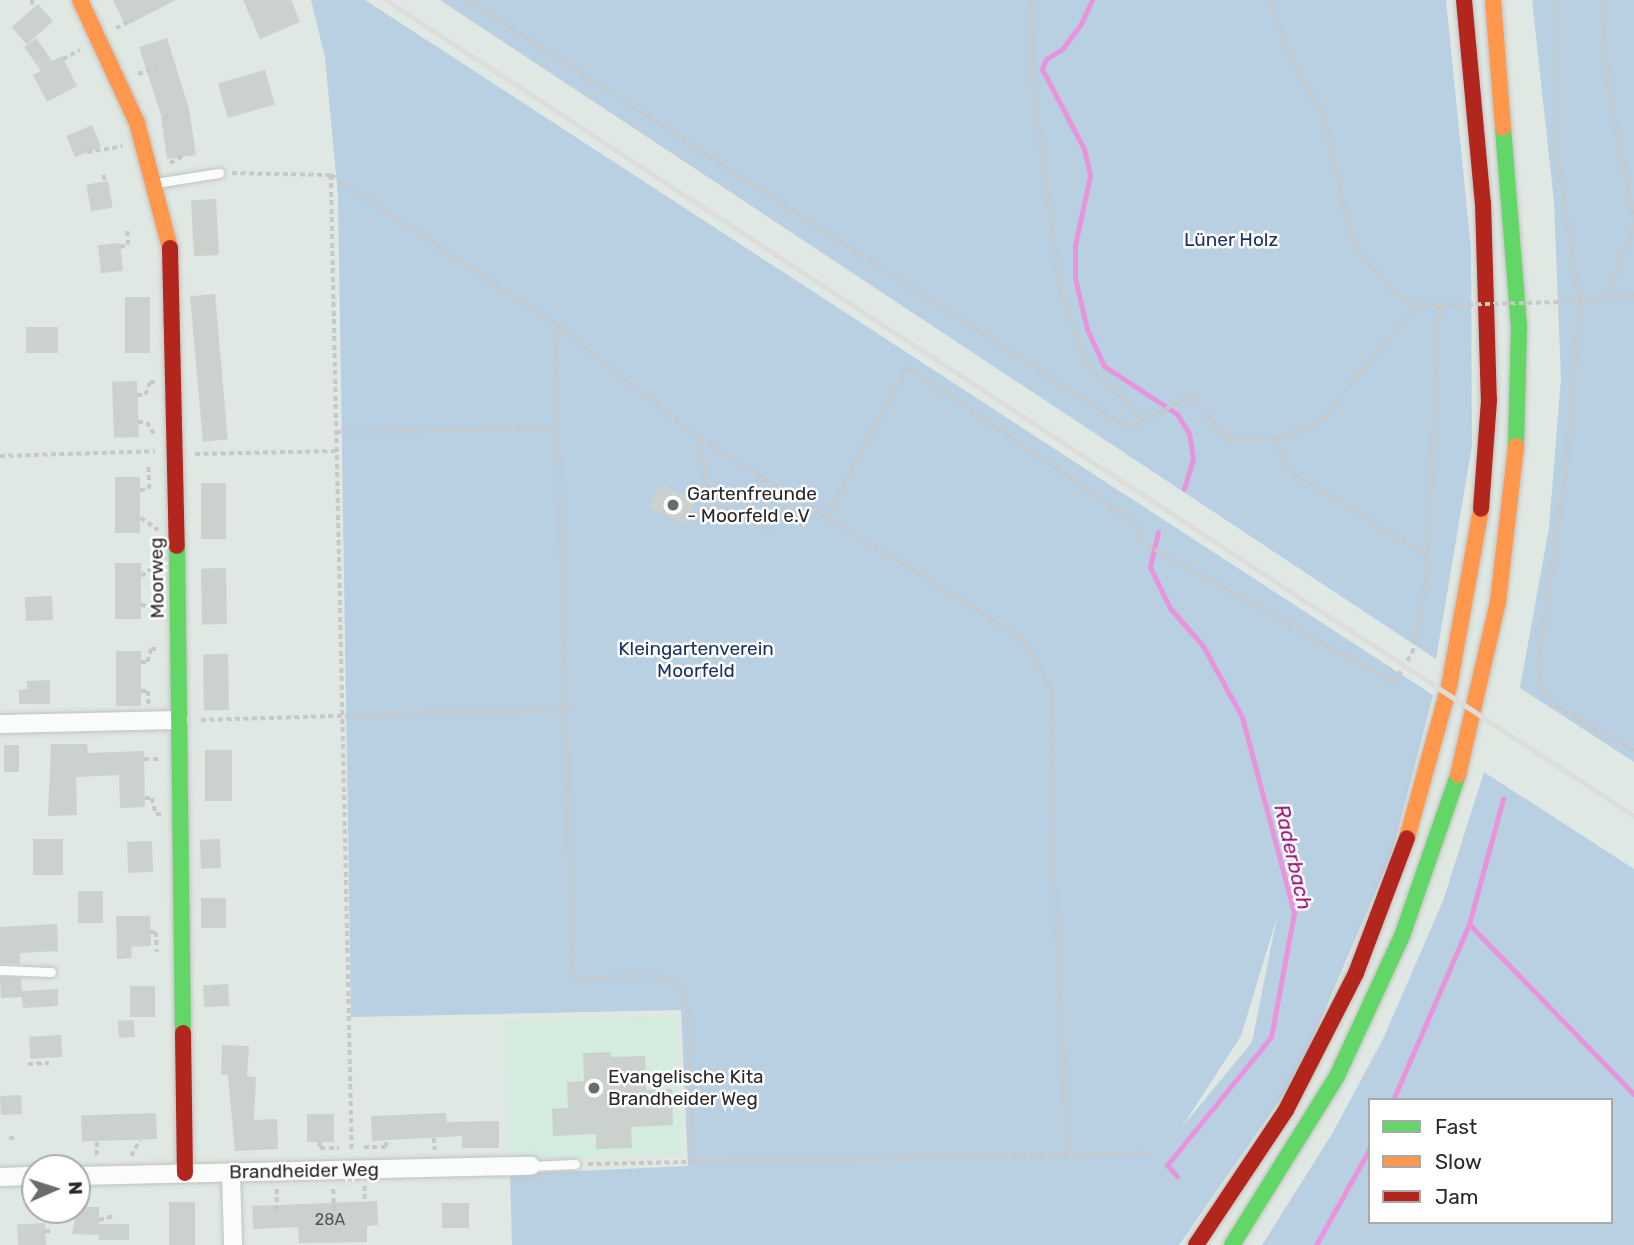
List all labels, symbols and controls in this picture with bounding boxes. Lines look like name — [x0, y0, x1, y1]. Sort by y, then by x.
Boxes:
park label: Lüner Holz — [1184, 229, 1278, 251]
place label: Gartenfreunde - Moorfeld e.V — [687, 483, 817, 527]
marker: Gartenfreunde - Moorfeld e.V — [665, 497, 681, 513]
street label: Moorweg — [145, 537, 169, 619]
park label: Kleingartenverein Moorfeld — [618, 638, 774, 682]
water label: Raderbach — [1269, 802, 1317, 912]
place label: Evangelische Kita Brandheider Weg — [608, 1066, 764, 1110]
marker: Evangelische Kita Brandheider Weg — [586, 1080, 602, 1096]
legend — [1368, 1098, 1613, 1224]
text: Fast — [1435, 1114, 1477, 1139]
text: Slow — [1435, 1149, 1482, 1174]
north arrow — [21, 1154, 91, 1224]
street label: Brandheider Weg — [229, 1158, 379, 1184]
text: N — [64, 1181, 87, 1195]
text: Jam — [1435, 1184, 1479, 1209]
house number: 28A — [315, 1210, 345, 1230]

